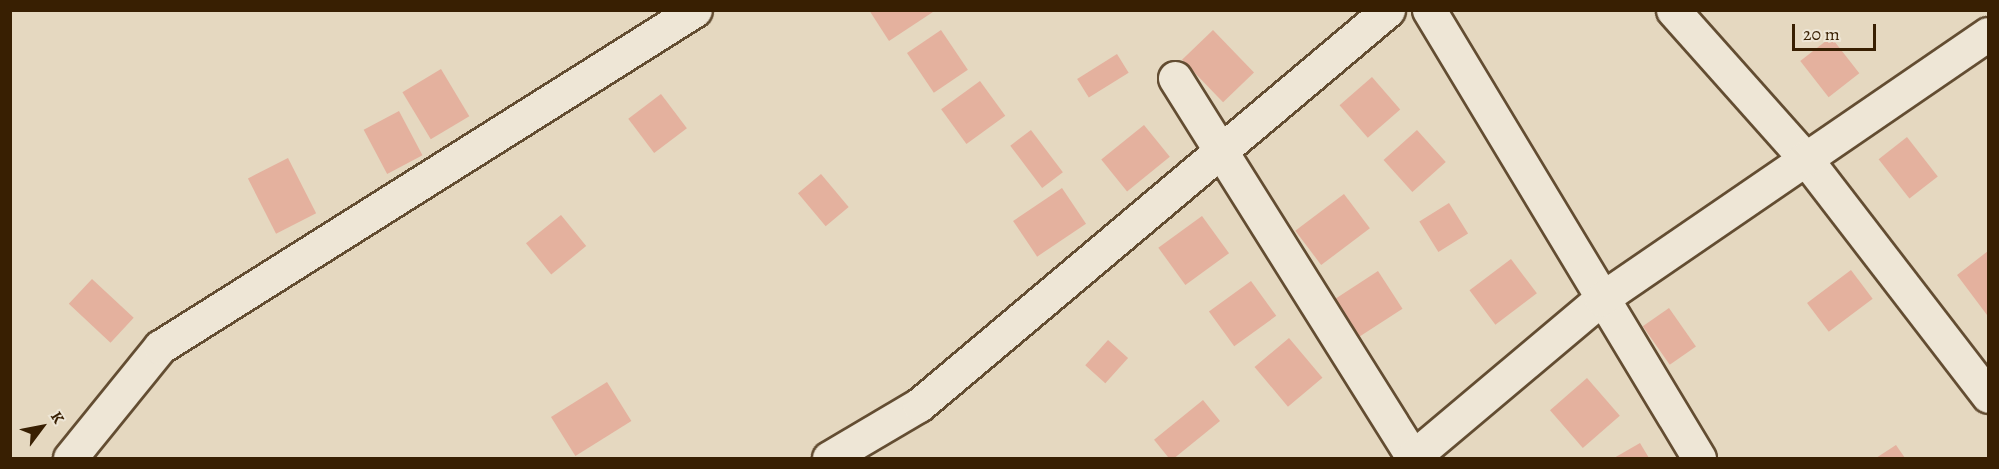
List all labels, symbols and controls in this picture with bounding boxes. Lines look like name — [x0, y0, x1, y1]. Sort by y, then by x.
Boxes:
scale bar — [1795, 12, 1879, 50]
text: 20 m — [1803, 22, 1840, 46]
north arrow — [12, 397, 72, 457]
text: K — [45, 407, 69, 428]

